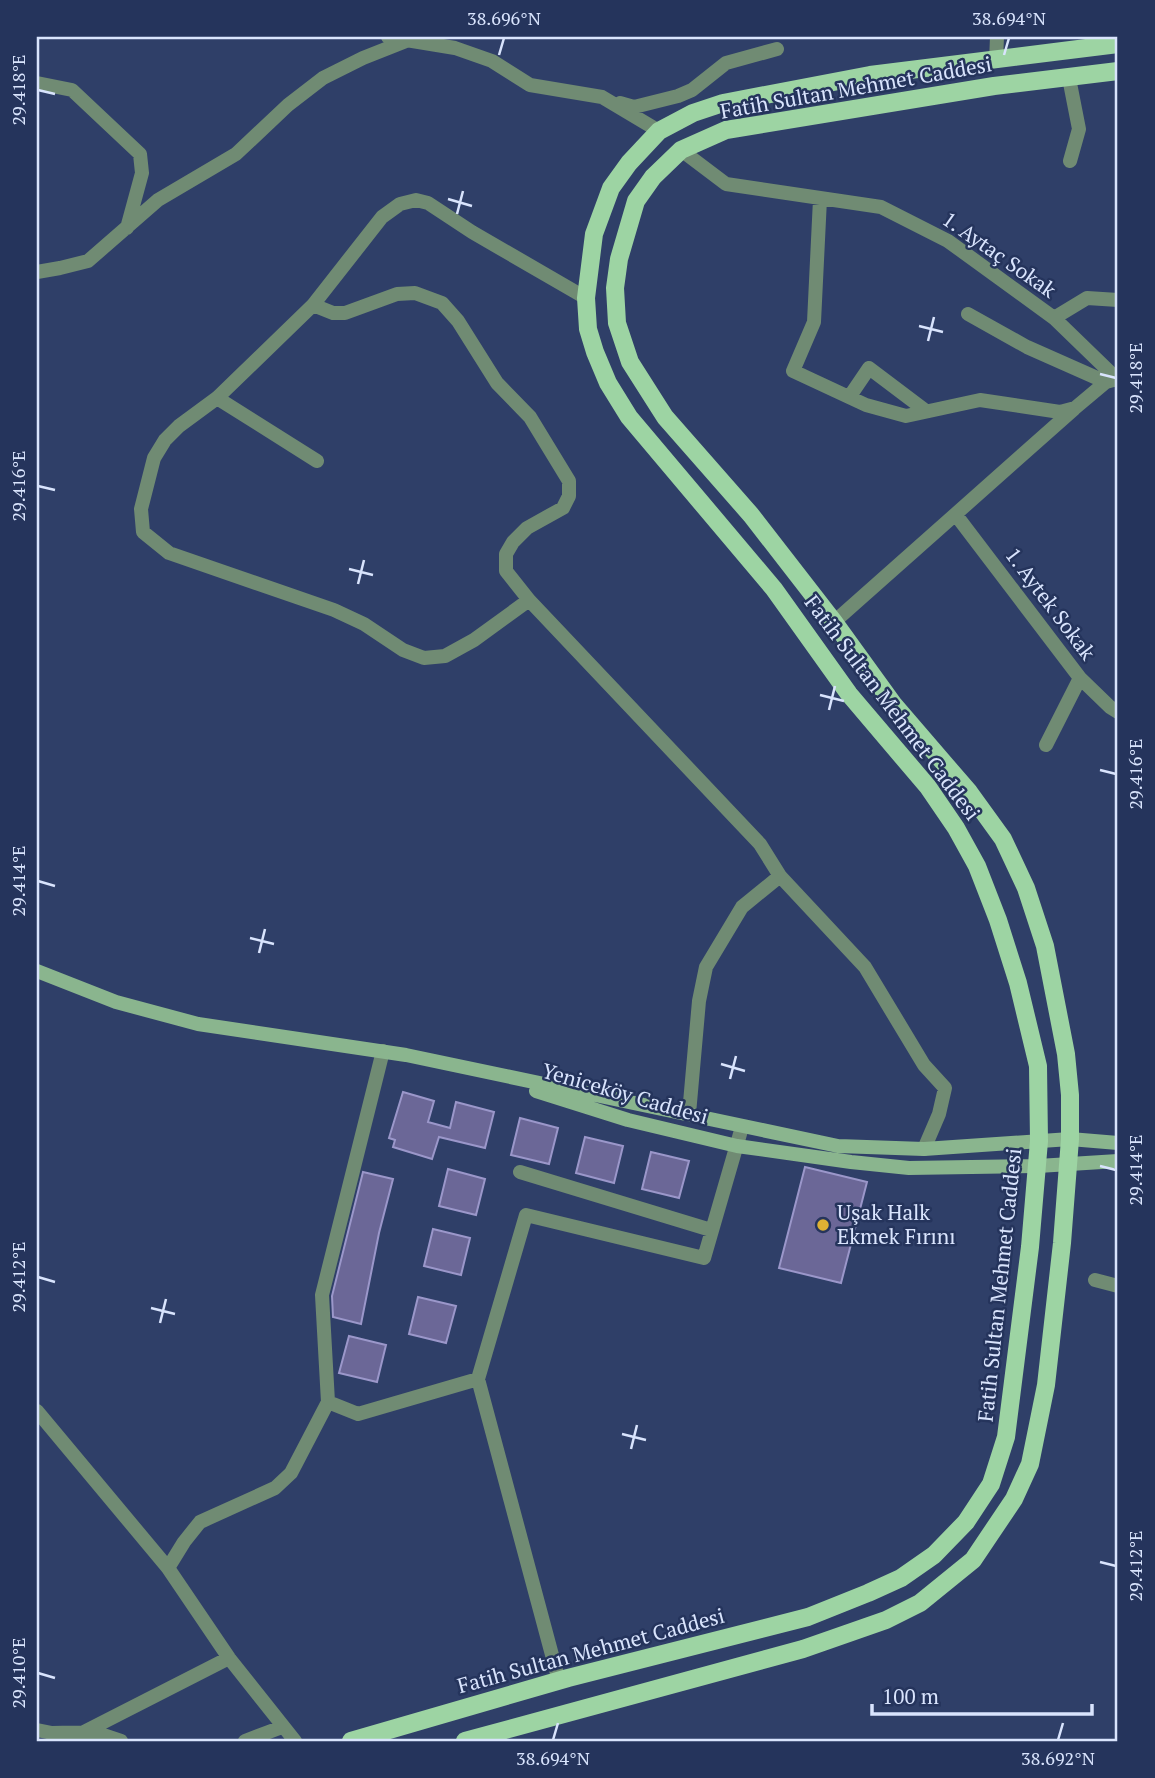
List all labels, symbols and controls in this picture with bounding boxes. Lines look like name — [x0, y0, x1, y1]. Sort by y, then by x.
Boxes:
text: 38.696°N — [467, 6, 541, 30]
text: 38.694°N — [972, 6, 1046, 30]
street label: Fatih Sultan Mehmet Caddesi — [718, 49, 994, 125]
text: 29.418°E — [6, 54, 30, 126]
street label: 1. Aytaç Sokak — [937, 205, 1062, 304]
text: 29.418°E — [1123, 342, 1147, 414]
text: 29.416°E — [6, 450, 30, 522]
street label: 1. Aytek Sokak — [999, 542, 1102, 665]
street label: Fatih Sultan Mehmet Caddesi — [799, 589, 987, 826]
text: 29.416°E — [1123, 738, 1147, 810]
text: 29.414°E — [6, 845, 30, 917]
street label: Yeniceköy Caddesi — [539, 1056, 712, 1130]
text: 29.414°E — [1123, 1134, 1147, 1206]
street label: Fatih Sultan Mehmet Caddesi — [971, 1147, 1027, 1423]
place label: Uşak Halk Ekmek Fırını — [837, 1198, 956, 1250]
marker: Uşak Halk Ekmek Fırını — [815, 1217, 831, 1233]
text: 29.412°E — [6, 1241, 30, 1313]
text: 29.412°E — [1123, 1530, 1147, 1602]
street label: Fatih Sultan Mehmet Caddesi — [454, 1601, 727, 1699]
text: 29.410°E — [6, 1637, 30, 1709]
scale bar — [872, 1673, 1092, 1717]
text: 100 m — [882, 1682, 939, 1710]
text: 38.694°N — [516, 1746, 590, 1770]
text: 38.692°N — [1021, 1746, 1095, 1770]

